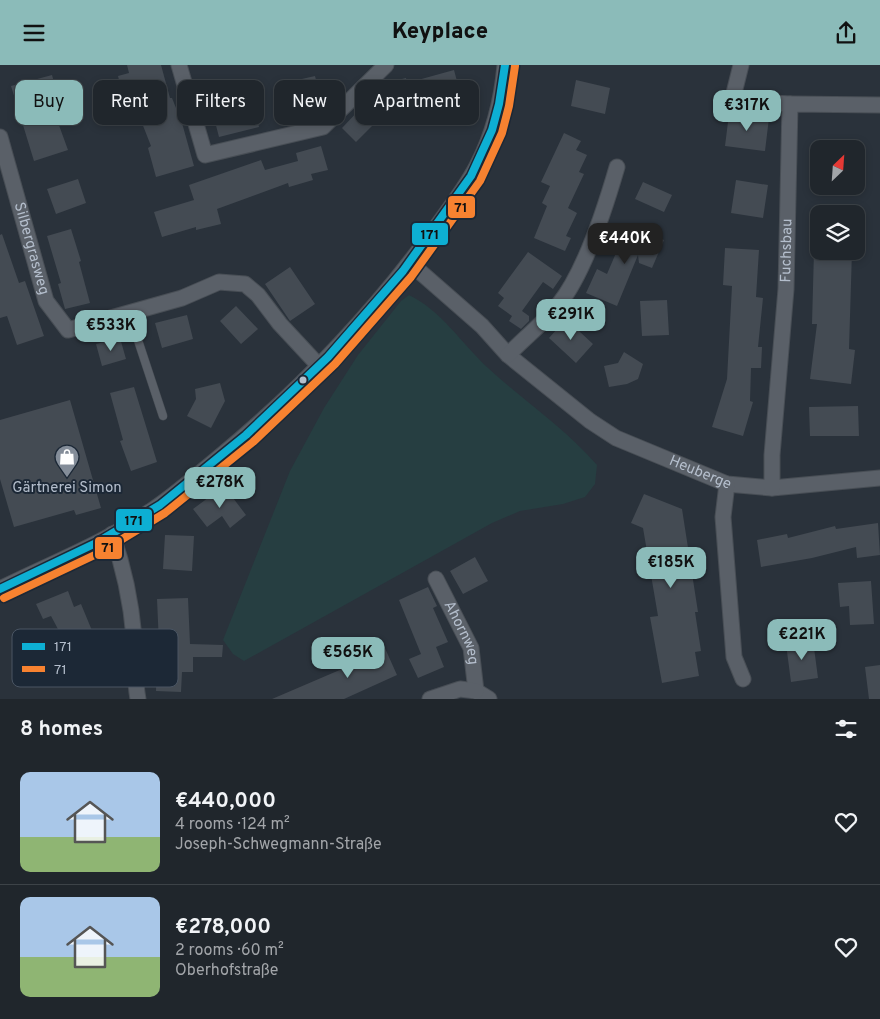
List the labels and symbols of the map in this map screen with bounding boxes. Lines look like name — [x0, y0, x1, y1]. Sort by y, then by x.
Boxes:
pin: €317K — [712, 89, 782, 132]
north arrow — [810, 140, 865, 195]
line badge: 71 — [447, 195, 476, 219]
street label: Silbergrasweg — [9, 200, 53, 297]
text: 71 — [454, 200, 468, 217]
street label: Fuchsbau — [777, 218, 797, 283]
line badge: 171 — [411, 222, 449, 246]
pin: €440K — [590, 223, 660, 265]
text: 171 — [421, 227, 439, 244]
pin: €291K — [536, 299, 606, 341]
pin: €533K — [76, 309, 146, 352]
unlabelled marker — [298, 375, 308, 385]
shop icon: Gärtnerei Simon — [54, 444, 80, 478]
street label: Heuberge — [666, 451, 734, 494]
pin: €278K — [185, 467, 255, 509]
place label: Gärtnerei Simon — [12, 479, 122, 498]
line badge: 171 — [115, 508, 153, 532]
text: 171 — [125, 513, 143, 530]
line badge: 71 — [94, 536, 123, 560]
text: 71 — [101, 540, 115, 557]
pin: €185K — [636, 547, 706, 589]
street label: Ahornweg — [439, 598, 482, 666]
pin: €221K — [767, 619, 837, 661]
legend — [12, 629, 178, 687]
pin: €565K — [313, 637, 383, 679]
text: 171 — [54, 639, 72, 656]
text: 71 — [54, 662, 67, 679]

